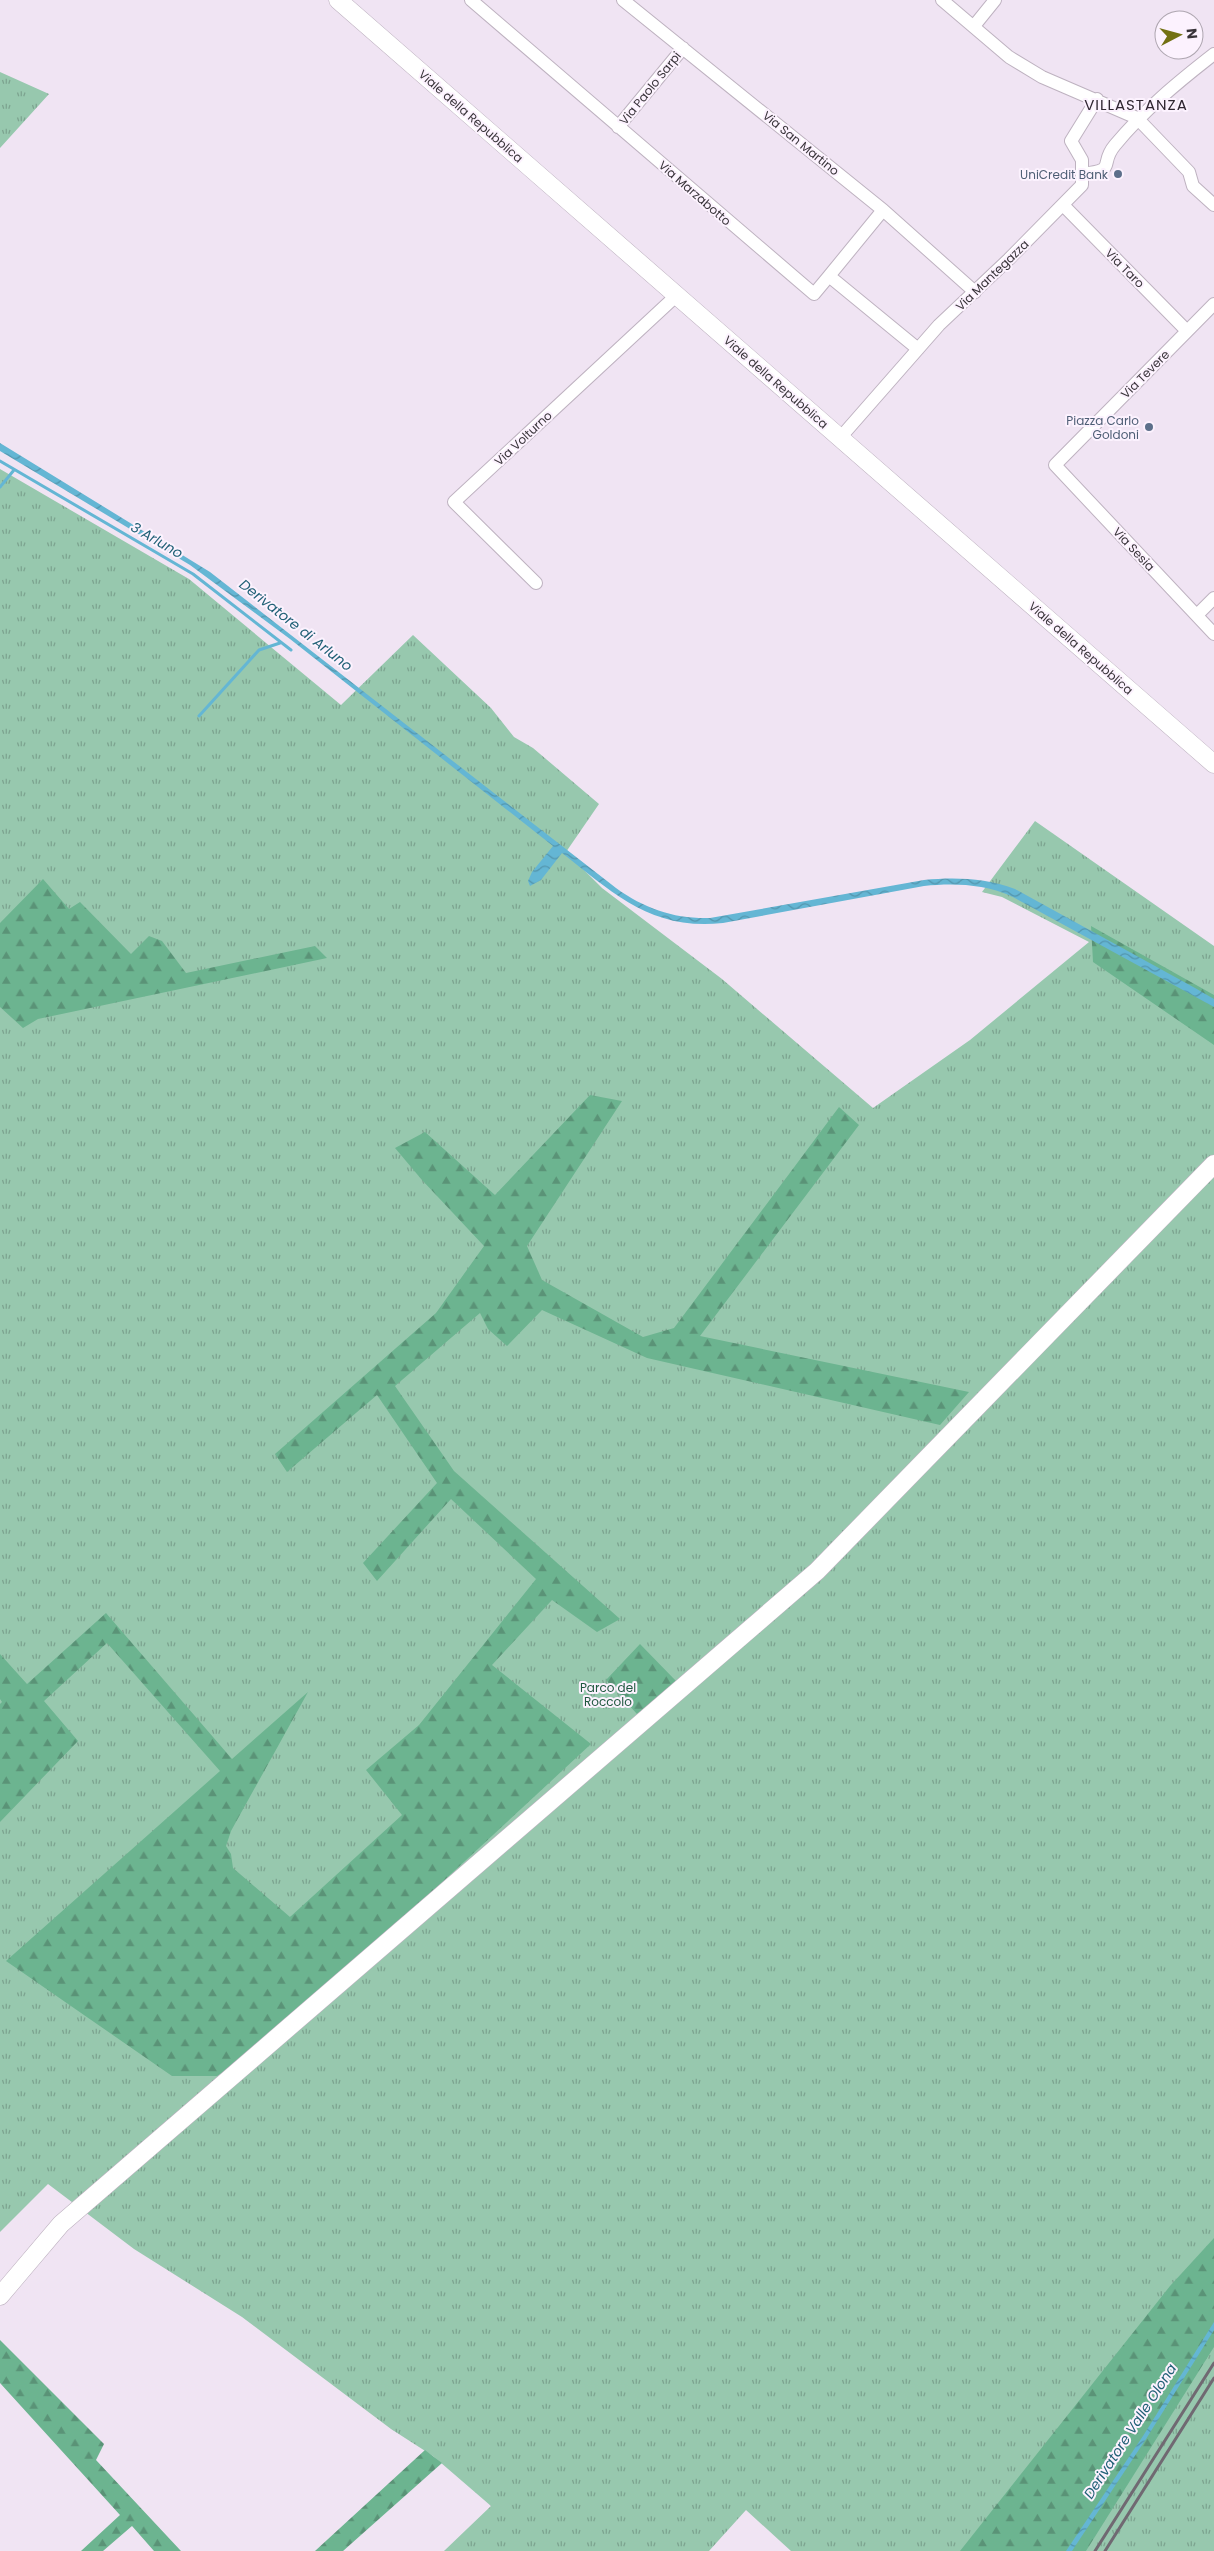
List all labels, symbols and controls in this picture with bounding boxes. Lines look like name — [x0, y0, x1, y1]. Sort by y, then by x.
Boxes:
north arrow — [1154, 10, 1204, 60]
text: N — [1181, 27, 1202, 40]
street label: Via Paolo Sarpi — [615, 48, 685, 128]
street label: Viale della Repubblica — [415, 66, 527, 166]
district label: VILLASTANZA — [1084, 94, 1188, 115]
street label: Via San Martino — [759, 107, 843, 179]
street label: Via Marzabotto — [655, 157, 735, 229]
place label: UniCredit Bank — [1020, 166, 1109, 183]
marker: UniCredit Bank — [1112, 168, 1124, 180]
street label: Via Mantegazza — [952, 236, 1032, 314]
street label: Via Taro — [1102, 245, 1149, 292]
street label: Viale della Repubblica — [720, 332, 832, 432]
street label: Via Tevere — [1117, 346, 1173, 402]
street label: Via Volturno — [491, 407, 556, 469]
place label: Piazza Carlo Goldoni — [1066, 412, 1139, 443]
marker: Piazza Carlo Goldoni — [1143, 421, 1155, 433]
water label: 3 Arluno — [127, 517, 187, 563]
street label: Via Sesia — [1109, 523, 1159, 575]
water label: Derivatore di Arluno — [235, 574, 357, 676]
street label: Viale della Repubblica — [1025, 598, 1137, 698]
park label: Parco del Roccolo — [580, 1679, 636, 1710]
water label: Derivatore Valle Olona — [1079, 2359, 1181, 2502]

